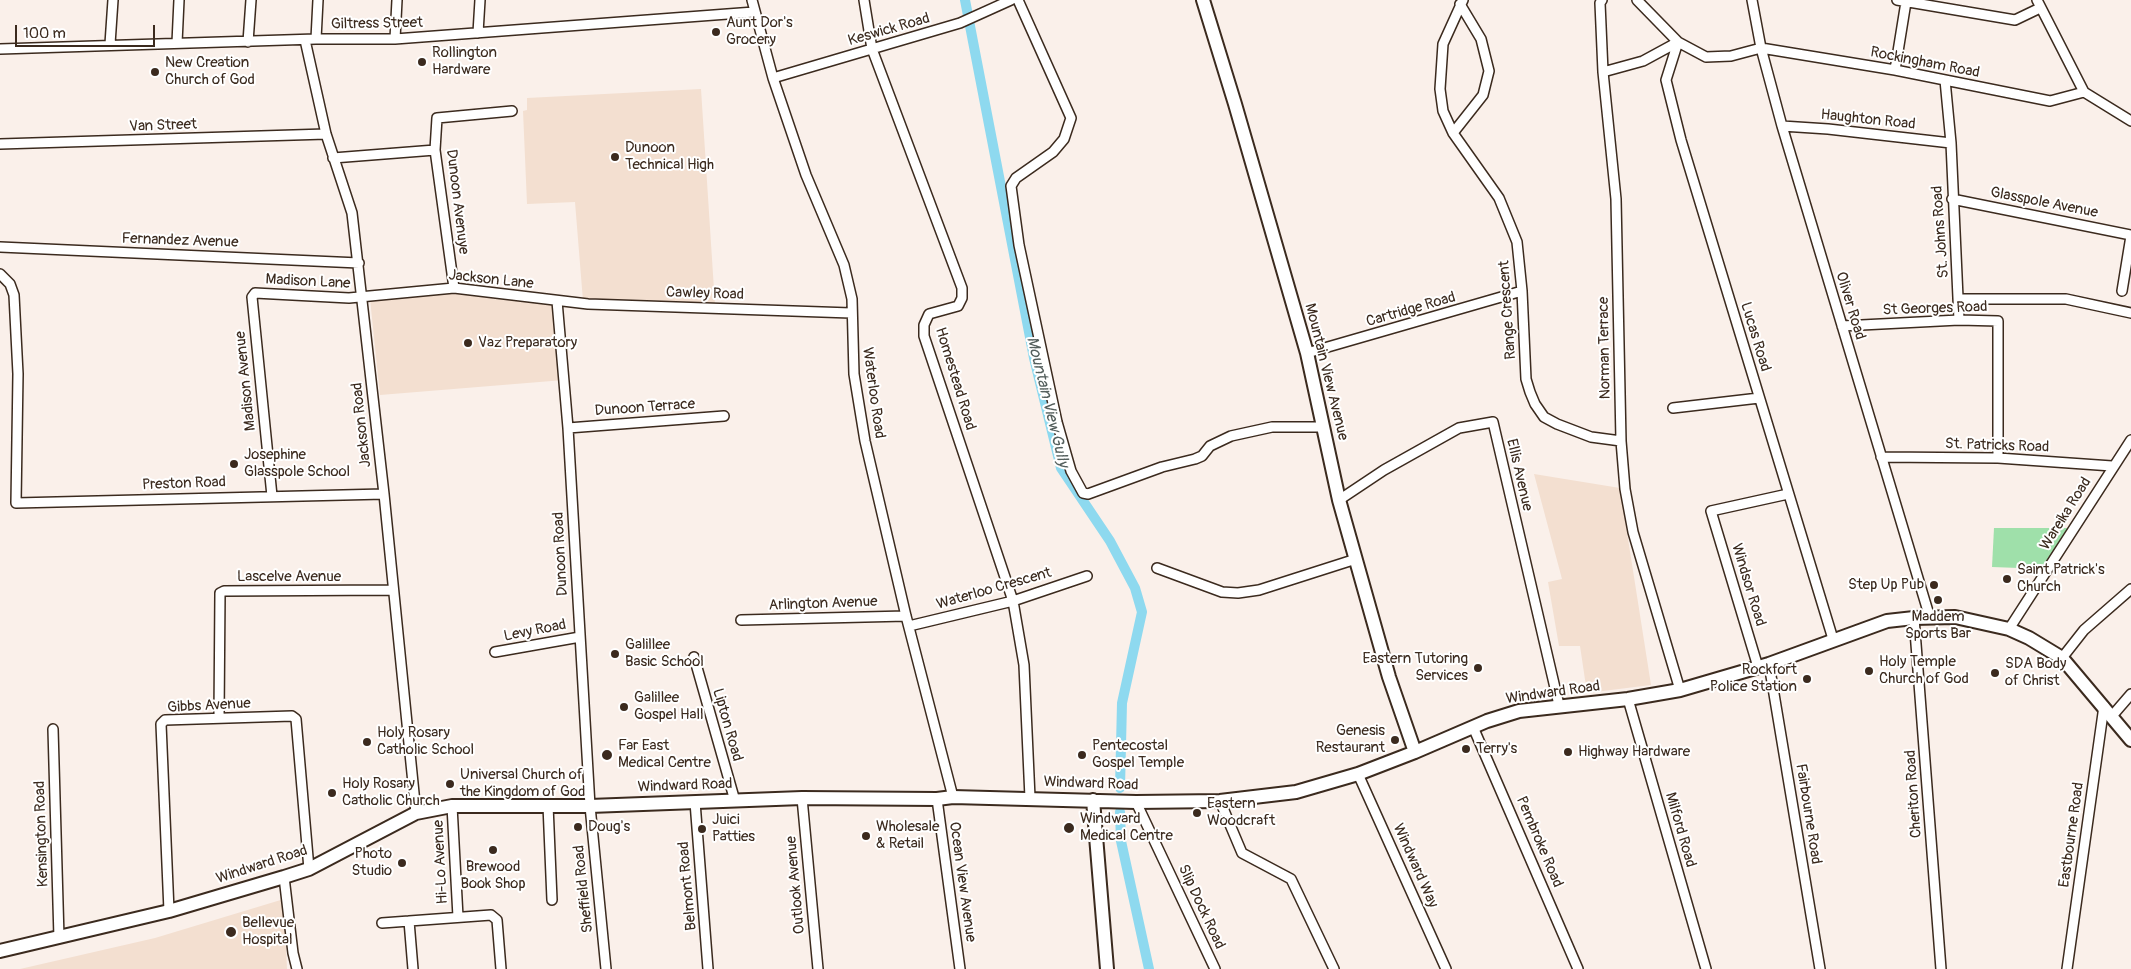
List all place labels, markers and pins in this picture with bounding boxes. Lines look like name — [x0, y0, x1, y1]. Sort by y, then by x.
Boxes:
place label: Aunt Dor's Grocery — [726, 14, 793, 49]
marker: Aunt Dor's Grocery — [710, 26, 722, 38]
place label: Rollington Hardware — [432, 44, 497, 79]
place label: New Creation Church of God — [165, 54, 255, 89]
marker: Rollington Hardware — [416, 56, 428, 68]
marker: New Creation Church of God — [149, 66, 161, 78]
place label: Dunoon Technical High — [625, 139, 714, 174]
marker: Dunoon Technical High — [609, 151, 621, 163]
place label: Vaz Preparatory — [478, 334, 577, 352]
marker: Vaz Preparatory — [462, 337, 474, 349]
place label: Josephine Glasspole School — [244, 446, 350, 481]
marker: Josephine Glasspole School — [228, 458, 240, 470]
place label: Saint Patrick's Church — [2017, 561, 2105, 596]
marker: Saint Patrick's Church — [2001, 573, 2013, 585]
place label: Step Up Pub — [1848, 576, 1924, 594]
marker: Step Up Pub — [1928, 579, 1940, 591]
marker: Maddem Sports Bar — [1932, 594, 1944, 606]
place label: Maddem Sports Bar — [1905, 608, 1971, 643]
place label: Galillee Basic School — [625, 636, 704, 671]
marker: Galillee Basic School — [609, 648, 621, 660]
place label: Eastern Tutoring Services — [1363, 650, 1468, 685]
place label: Holy Temple Church of God — [1879, 653, 1969, 688]
place label: SDA Body of Christ — [2005, 655, 2066, 690]
place label: Rockfort Police Station — [1710, 661, 1797, 696]
marker: Eastern Tutoring Services — [1472, 662, 1484, 674]
marker: Holy Temple Church of God — [1863, 665, 1875, 677]
marker: SDA Body of Christ — [1989, 667, 2001, 679]
marker: Rockfort Police Station — [1801, 673, 1813, 685]
place label: Galillee Gospel Hall — [634, 689, 704, 724]
marker: Galillee Gospel Hall — [618, 701, 630, 713]
place label: Genesis Restaurant — [1316, 722, 1385, 757]
place label: Holy Rosary Catholic School — [377, 724, 474, 759]
marker: Genesis Restaurant — [1389, 734, 1401, 746]
marker: Holy Rosary Catholic School — [361, 736, 373, 748]
place label: Far East Medical Centre — [618, 737, 711, 772]
place label: Pentecostal Gospel Temple — [1092, 737, 1184, 772]
place label: Terry's — [1476, 740, 1517, 758]
marker: Terry's — [1460, 743, 1472, 755]
place label: Highway Hardware — [1578, 743, 1690, 761]
marker: Highway Hardware — [1562, 746, 1574, 758]
marker: Far East Medical Centre — [600, 748, 614, 762]
marker: Pentecostal Gospel Temple — [1076, 749, 1088, 761]
place label: Universal Church of the Kingdom of God — [460, 766, 585, 801]
place label: Holy Rosary Catholic Church — [342, 775, 440, 810]
marker: Universal Church of the Kingdom of God — [444, 778, 456, 790]
marker: Holy Rosary Catholic Church — [326, 787, 338, 799]
place label: Eastern Woodcraft — [1207, 795, 1275, 830]
marker: Eastern Woodcraft — [1191, 807, 1203, 819]
place label: Windward Medical Centre — [1080, 810, 1173, 845]
place label: Juici Patties — [712, 811, 755, 846]
place label: Doug's — [588, 818, 630, 836]
place label: Wholesale & Retail — [876, 818, 940, 853]
marker: Doug's — [572, 821, 584, 833]
marker: Windward Medical Centre — [1062, 821, 1076, 835]
marker: Juici Patties — [696, 823, 708, 835]
marker: Wholesale & Retail — [860, 830, 872, 842]
marker: Brewood Book Shop — [487, 844, 499, 856]
place label: Photo Studio — [352, 845, 392, 880]
marker: Photo Studio — [396, 857, 408, 869]
place label: Brewood Book Shop — [460, 858, 526, 893]
place label: Bellevue Hospital — [242, 914, 294, 949]
marker: Bellevue Hospital — [224, 925, 238, 939]

